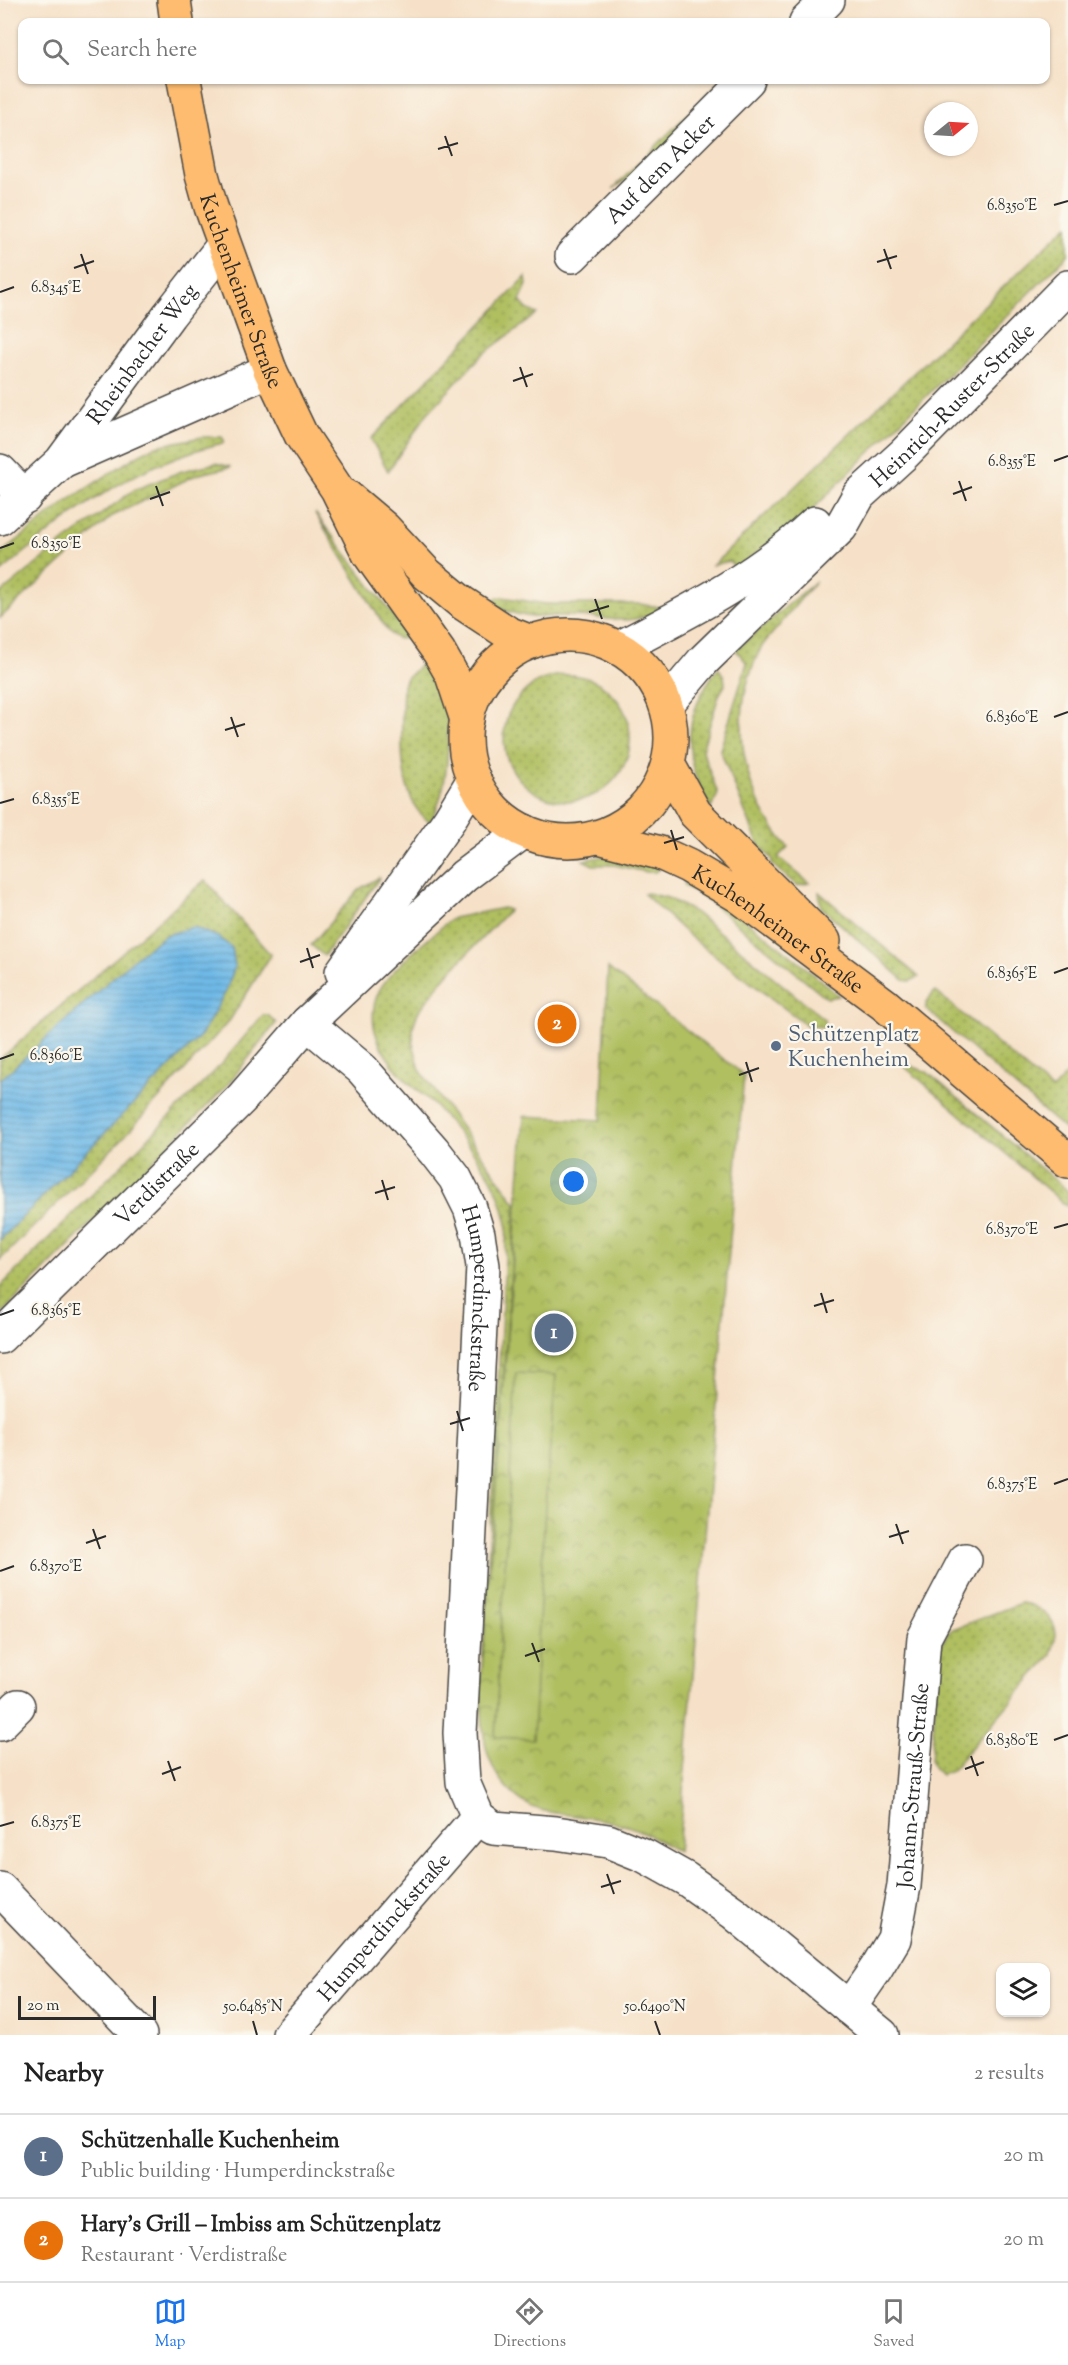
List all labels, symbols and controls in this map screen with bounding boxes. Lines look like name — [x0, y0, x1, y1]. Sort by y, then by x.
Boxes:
search box — [18, 18, 1050, 84]
icon: search — [39, 35, 72, 68]
text: Search here — [87, 35, 197, 67]
north arrow — [924, 102, 978, 156]
street label: Auf dem Acker — [599, 108, 724, 233]
street label: Kuchenheimer Straße — [189, 191, 290, 395]
text: 6.8350°E — [987, 196, 1037, 217]
text: 6.8345°E — [31, 278, 81, 299]
street label: Rheinbacher Weg — [81, 278, 207, 432]
street label: Heinrich-Ruster-Straße — [864, 317, 1043, 497]
text: 6.8355°E — [988, 452, 1036, 473]
text: 6.8350°E — [31, 534, 81, 555]
text: 6.8360°E — [986, 708, 1038, 729]
text: 6.8355°E — [32, 790, 80, 811]
street label: Kuchenheimer Straße — [685, 859, 870, 1003]
text: 6.8365°E — [987, 964, 1037, 985]
pin: 2 — [538, 1002, 576, 1046]
place label: Schützenplatz Kuchenheim — [788, 1020, 919, 1077]
marker: Schützenplatz Kuchenheim — [769, 1039, 783, 1053]
text: 6.8360°E — [30, 1046, 82, 1067]
street label: Verdistraße — [108, 1135, 208, 1235]
your location — [559, 1167, 588, 1196]
street label: Humperdinckstraße — [451, 1201, 496, 1393]
text: 6.8370°E — [986, 1220, 1038, 1241]
text: 6.8365°E — [31, 1301, 81, 1322]
pin: 1 — [534, 1310, 574, 1356]
text: 6.8375°E — [987, 1475, 1037, 1496]
text: 6.8370°E — [30, 1557, 82, 1578]
street label: Johann-Strauß-Straße — [891, 1682, 939, 1891]
text: 6.8380°E — [986, 1731, 1038, 1752]
text: 6.8375°E — [31, 1813, 81, 1834]
street label: Humperdinckstraße — [312, 1846, 459, 2010]
map controls — [996, 1963, 1050, 2017]
button: layers — [996, 1963, 1050, 2017]
scale bar — [18, 1993, 156, 2020]
text: 20 m — [27, 1995, 60, 2018]
text: 50.6485°N — [222, 1997, 283, 2018]
text: 50.6490°N — [623, 1997, 686, 2018]
text: Nearby — [24, 2056, 104, 2093]
text: 2 results — [974, 2060, 1044, 2089]
text: Schützenhalle Kuchenheim — [81, 2126, 339, 2158]
text: 1 — [40, 2142, 47, 2171]
text: 20 m — [1003, 2142, 1044, 2171]
text: Public building · Humperdinckstraße — [81, 2158, 395, 2187]
text: Hary’s Grill – Imbiss am Schützenplatz — [81, 2210, 441, 2242]
text: 2 — [39, 2226, 48, 2255]
text: 20 m — [1003, 2226, 1044, 2255]
text: Restaurant · Verdistraße — [81, 2242, 287, 2271]
tab: Map — [154, 2295, 187, 2354]
tab: Directions — [494, 2295, 566, 2354]
tab: Saved — [873, 2295, 914, 2354]

